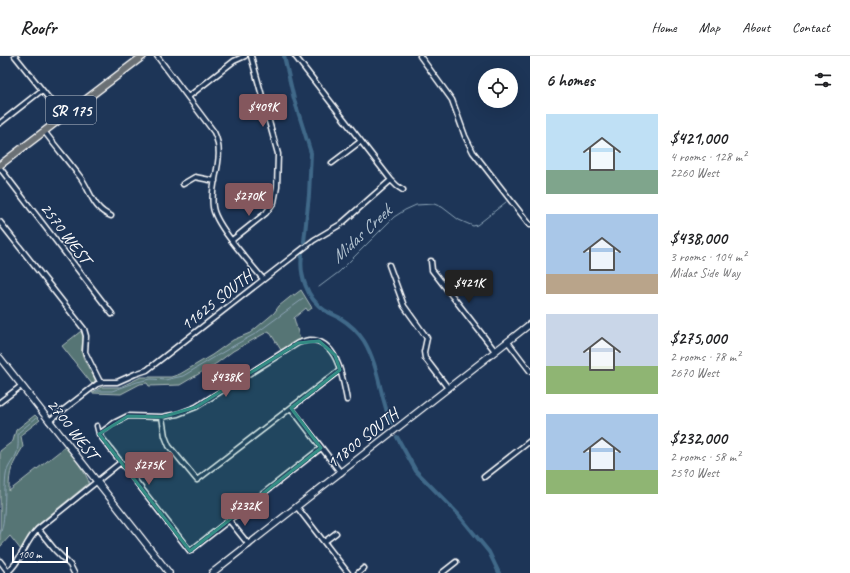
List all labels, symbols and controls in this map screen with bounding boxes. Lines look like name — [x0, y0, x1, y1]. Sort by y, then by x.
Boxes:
text: Roofr — [20, 16, 56, 40]
text: Home — [651, 19, 677, 36]
text: Map — [699, 19, 720, 36]
text: About — [742, 19, 770, 36]
text: Contact — [792, 19, 830, 36]
map controls — [478, 68, 518, 108]
button: locate — [478, 68, 518, 108]
icon: filters — [812, 69, 834, 91]
text: 6 homes — [546, 70, 594, 91]
pin: $409K — [235, 94, 291, 128]
road number: SR 175 — [46, 96, 96, 124]
text: $409K — [248, 99, 278, 115]
text: $421,000 — [670, 128, 727, 149]
icon: home — [578, 130, 626, 178]
text: 4 rooms · 128 m² — [670, 149, 746, 165]
text: 2260 West — [670, 165, 719, 181]
pin: $270K — [221, 183, 277, 217]
text: $270K — [234, 188, 264, 204]
street label: 2570 WEST — [36, 198, 98, 272]
water label: Midas Creek — [326, 198, 398, 268]
text: $438,000 — [670, 228, 727, 249]
icon: home — [578, 230, 626, 278]
text: 3 rooms · 104 m² — [670, 249, 746, 265]
street label: 11625 SOUTH — [176, 264, 259, 335]
text: Midas Side Way — [670, 265, 740, 281]
pin: $421K — [441, 270, 497, 304]
text: $421K — [454, 275, 484, 291]
text: $275,000 — [670, 328, 727, 349]
icon: home — [578, 330, 626, 378]
text: 2 rooms · 78 m² — [670, 349, 740, 365]
pin: $438K — [198, 364, 254, 398]
text: 2670 West — [670, 365, 719, 381]
text: $438K — [211, 369, 241, 385]
street label: 2700 WEST — [42, 395, 105, 467]
street label: 11800 SOUTH — [322, 402, 405, 473]
text: $232,000 — [670, 428, 727, 449]
icon: home — [578, 430, 626, 478]
text: 2 rooms · 58 m² — [670, 449, 740, 465]
pin: $275K — [121, 452, 177, 486]
text: $275K — [134, 457, 164, 473]
text: 2590 West — [670, 465, 719, 481]
pin: $232K — [217, 493, 273, 527]
text: $232K — [230, 498, 260, 514]
scale bar — [12, 545, 68, 564]
text: 100 m — [18, 547, 42, 561]

